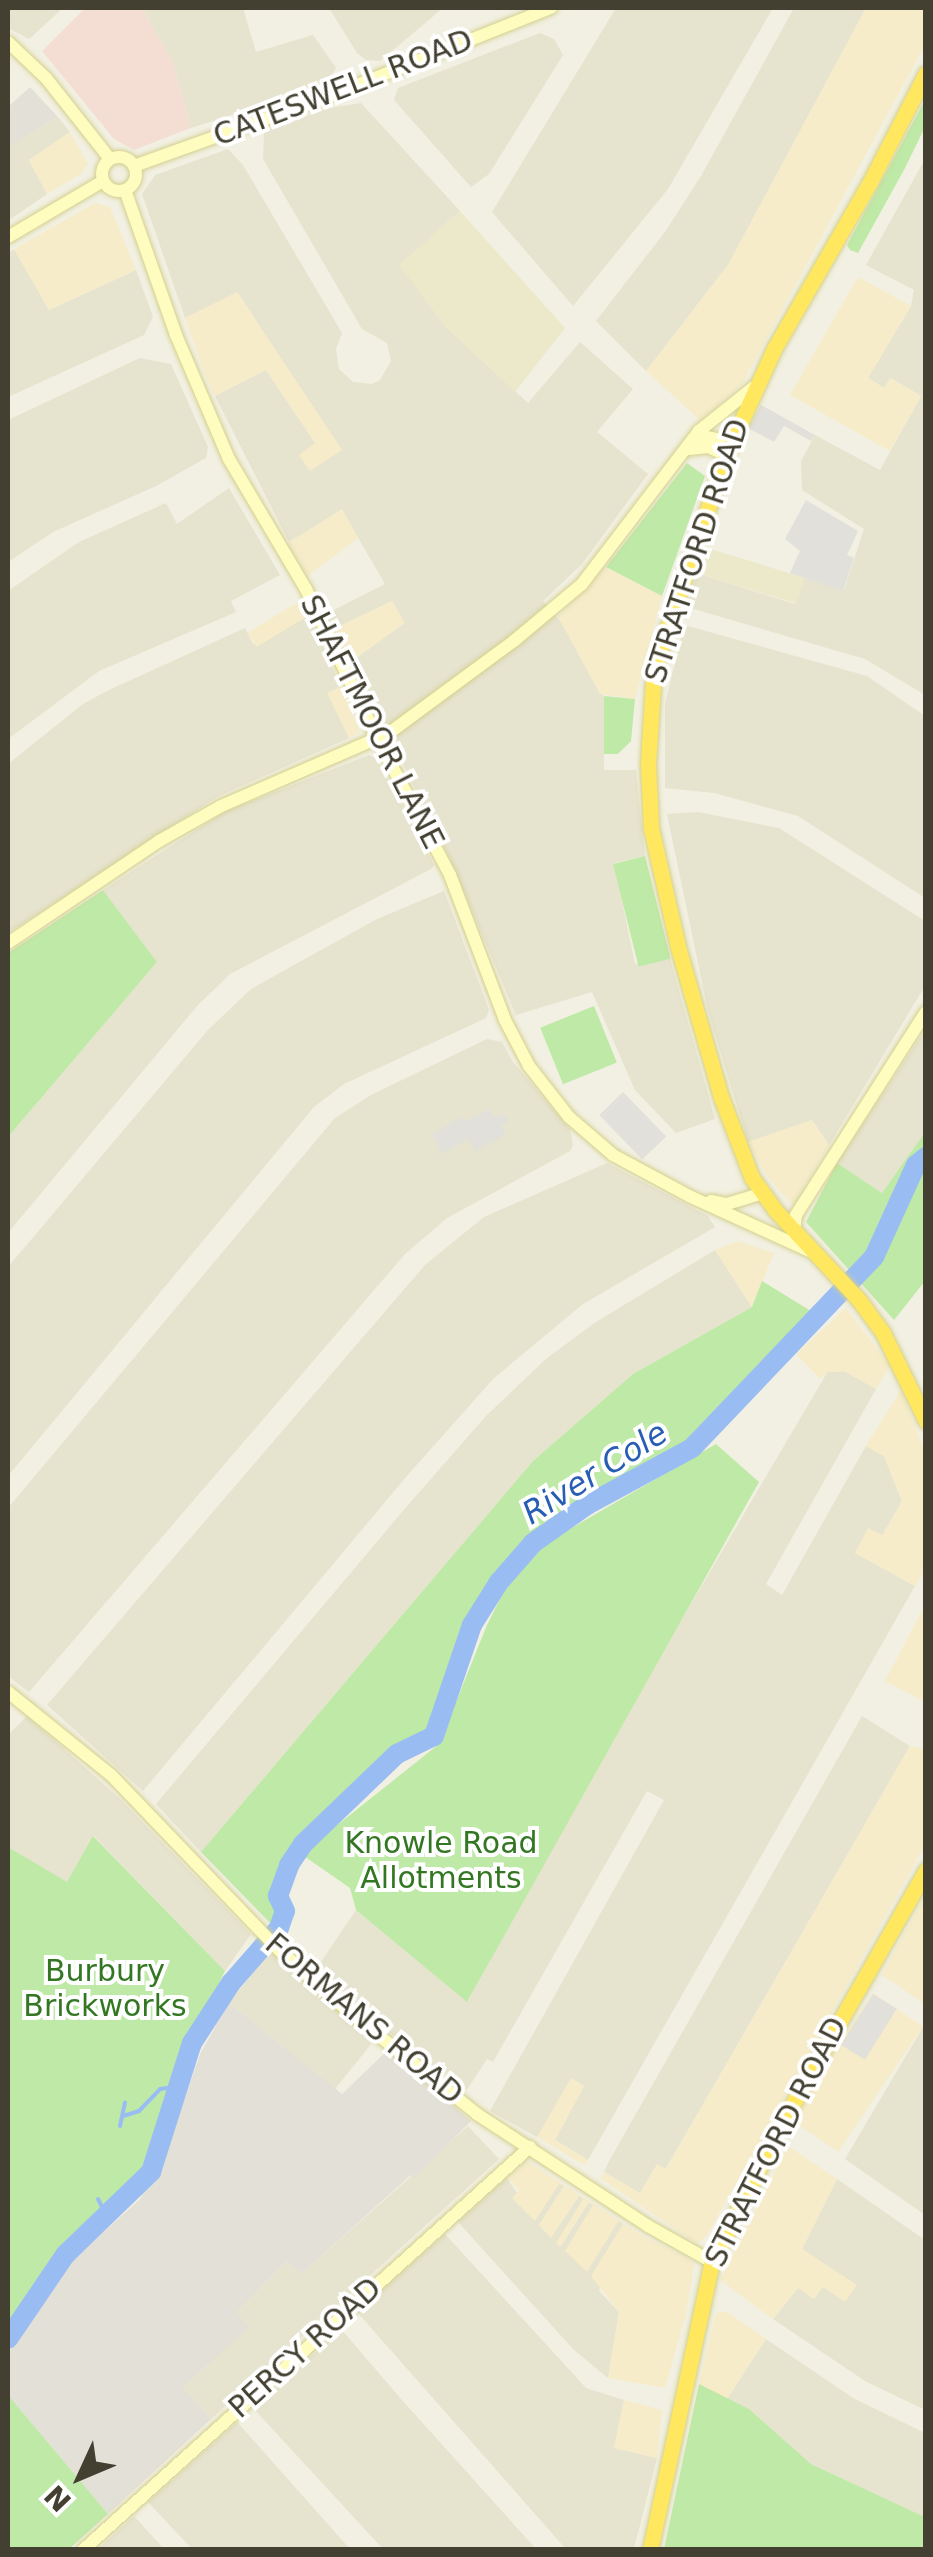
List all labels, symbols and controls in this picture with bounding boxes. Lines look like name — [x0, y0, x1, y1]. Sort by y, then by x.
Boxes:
street label: CATESWELL ROAD — [208, 22, 478, 154]
street label: STRATFORD ROAD — [637, 414, 757, 688]
street label: SHAFTMOOR LANE — [292, 589, 452, 855]
water label: River Cole — [515, 1413, 675, 1533]
park label: Knowle Road Allotments — [344, 1825, 538, 1896]
street label: FORMANS ROAD — [258, 1926, 470, 2112]
park label: Burbury Brickworks — [23, 1953, 187, 2024]
street label: STRATFORD ROAD — [697, 2011, 855, 2273]
street label: PERCY ROAD — [222, 2270, 388, 2426]
north arrow — [30, 2427, 130, 2527]
text: N — [38, 2478, 78, 2518]

